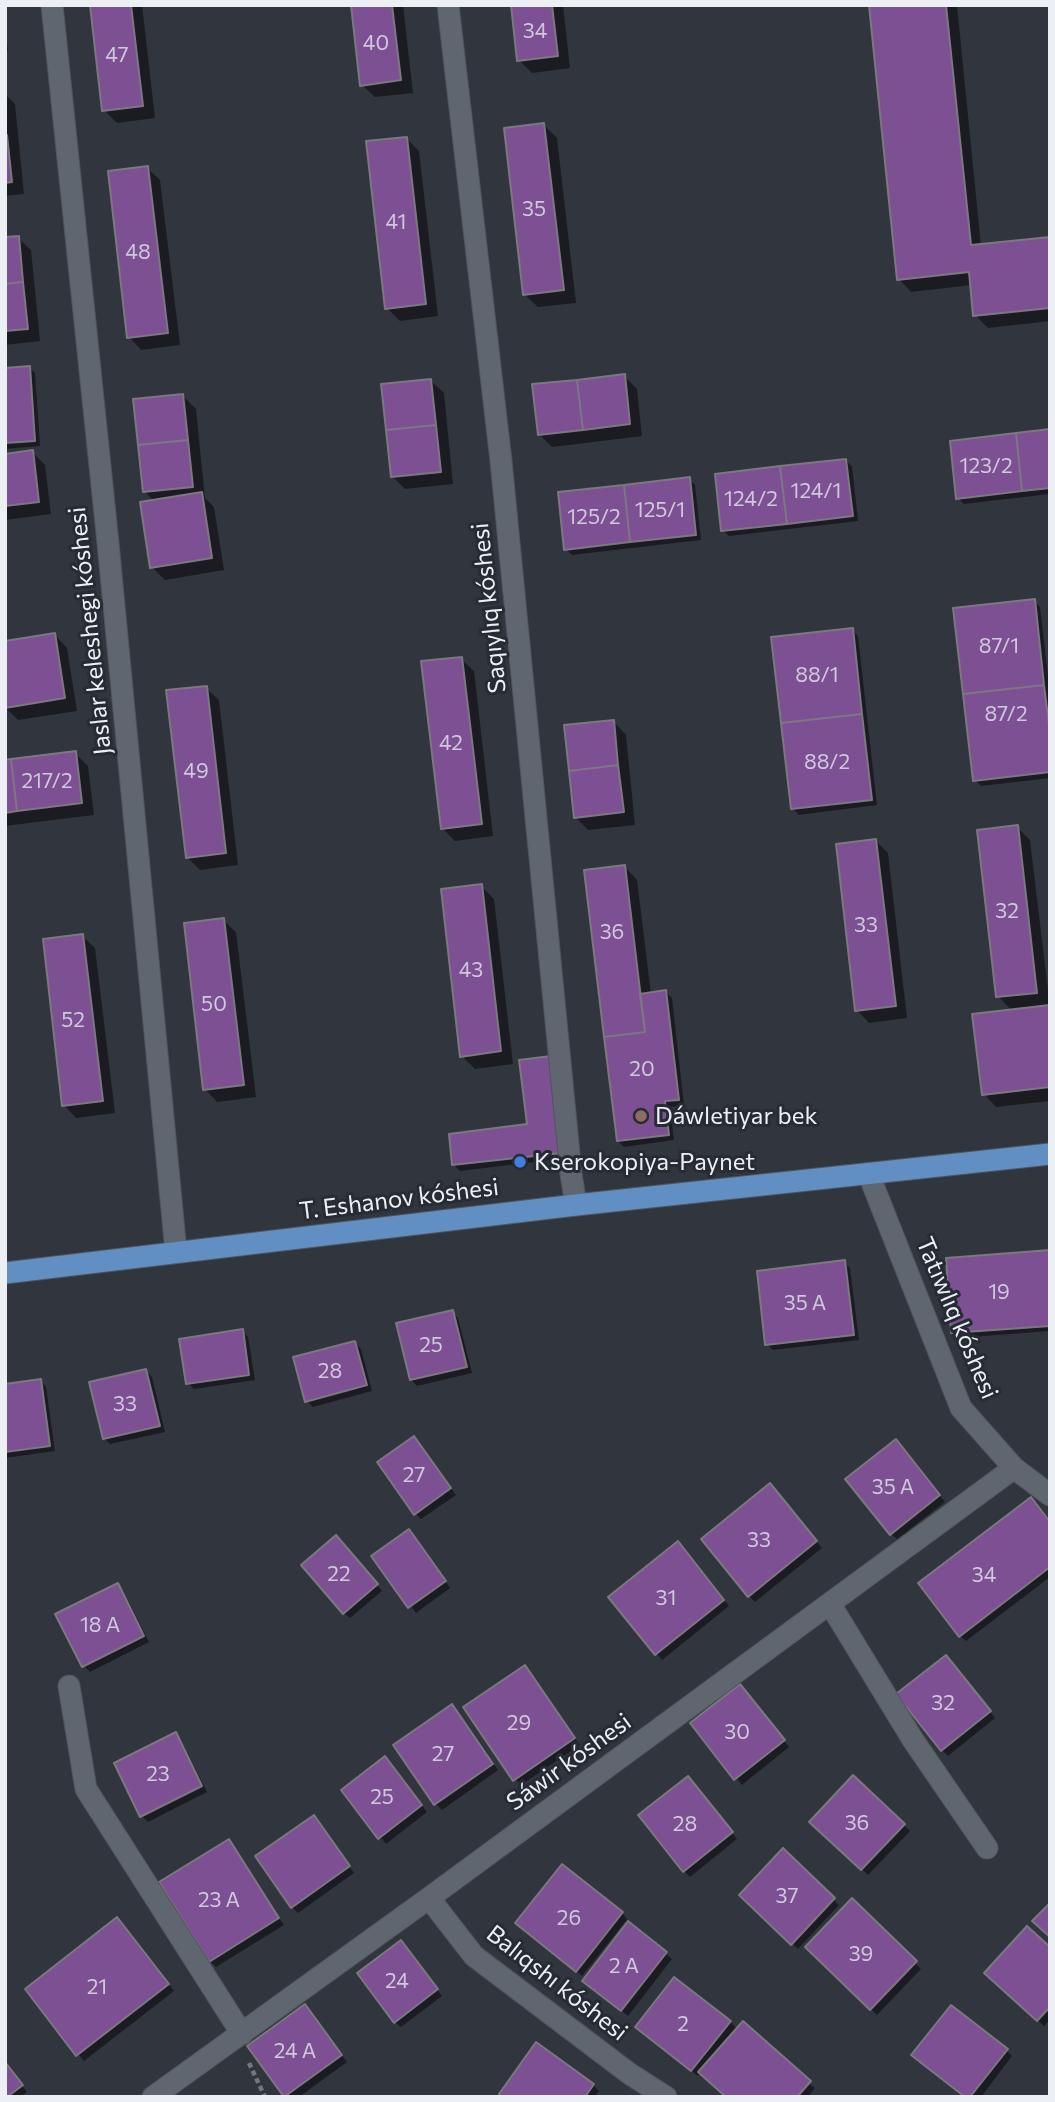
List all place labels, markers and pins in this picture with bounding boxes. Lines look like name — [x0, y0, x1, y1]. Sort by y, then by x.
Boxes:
place label: Dáwletiyar bek — [655, 1102, 817, 1130]
marker: Dáwletiyar bek — [633, 1108, 649, 1124]
place label: Kserokopiya-Paynet — [534, 1148, 755, 1176]
marker: Kserokopiya-Paynet — [512, 1154, 528, 1170]

